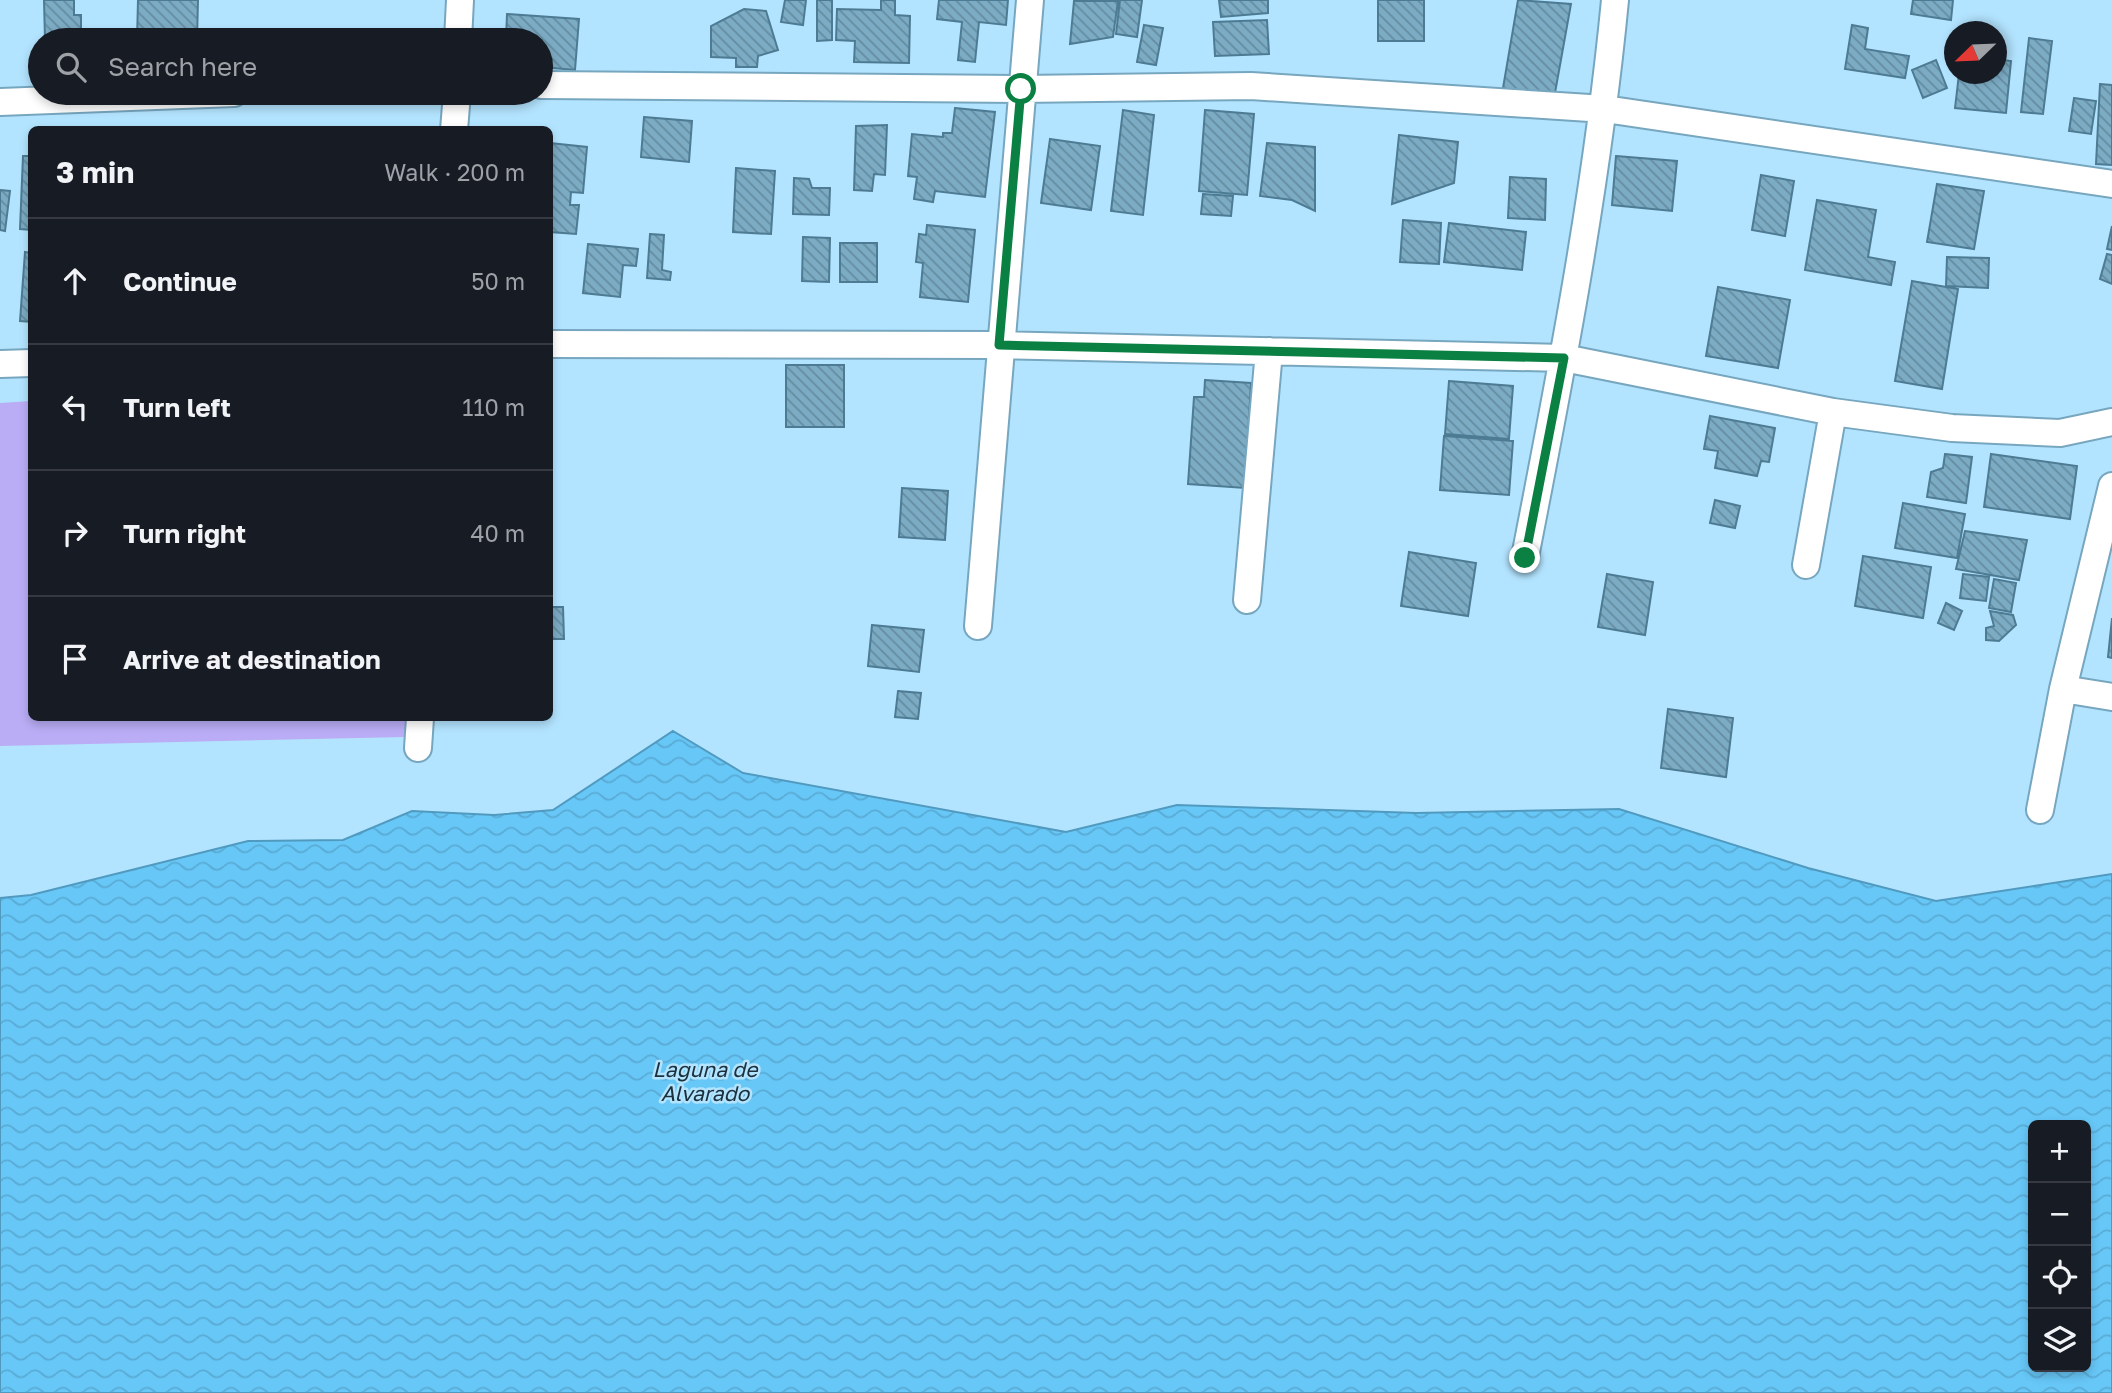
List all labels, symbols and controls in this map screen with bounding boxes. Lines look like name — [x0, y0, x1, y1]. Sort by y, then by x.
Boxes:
north arrow — [1944, 21, 2007, 84]
search box — [28, 28, 553, 105]
icon: search — [52, 48, 90, 86]
text: Search here — [108, 51, 257, 82]
route start — [1005, 73, 1036, 104]
text: 3 min — [56, 154, 134, 190]
text: Walk · 200 m — [384, 158, 525, 186]
icon: ahead — [56, 262, 94, 300]
text: Continue — [123, 266, 237, 297]
text: 50 m — [471, 267, 525, 295]
icon: left — [56, 388, 94, 426]
text: Turn left — [123, 392, 231, 423]
text: 110 m — [462, 393, 525, 421]
icon: right — [56, 514, 94, 552]
text: Turn right — [123, 518, 246, 549]
text: 40 m — [471, 519, 525, 547]
route end — [1509, 542, 1540, 573]
icon: arrive — [56, 640, 94, 678]
text: Arrive at destination — [123, 644, 381, 675]
water label: Laguna de Alvarado — [653, 1056, 759, 1106]
map controls — [2028, 1120, 2091, 1372]
button: + — [2028, 1120, 2091, 1183]
button: − — [2028, 1183, 2091, 1246]
button: locate — [2028, 1246, 2091, 1309]
button: layers — [2028, 1309, 2091, 1372]

